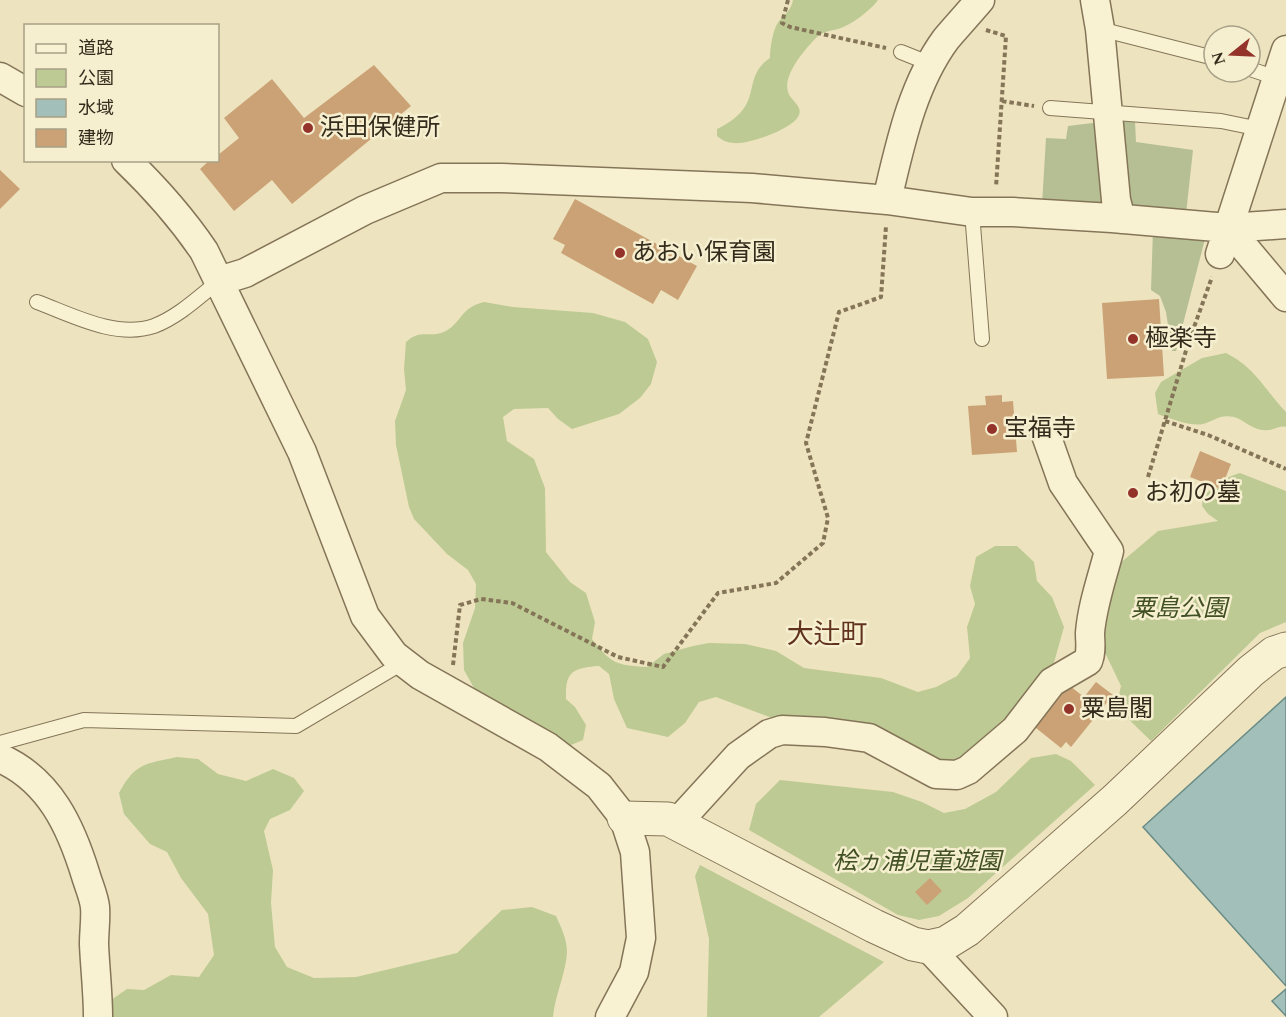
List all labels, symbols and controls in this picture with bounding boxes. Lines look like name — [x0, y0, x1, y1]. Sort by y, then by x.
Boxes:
legend — [24, 24, 219, 162]
north arrow — [1202, 24, 1262, 84]
text: 道路 — [78, 35, 114, 62]
text: N — [1205, 48, 1232, 68]
text: 公園 — [78, 65, 114, 92]
text: 水域 — [78, 95, 114, 122]
place label: 浜田保健所 — [320, 110, 440, 146]
marker: 浜田保健所 — [301, 121, 315, 135]
text: 建物 — [78, 125, 114, 152]
place label: あおい保育園 — [632, 235, 776, 271]
marker: あおい保育園 — [613, 246, 627, 260]
place label: 極楽寺 — [1145, 321, 1217, 357]
marker: 極楽寺 — [1126, 332, 1140, 346]
place label: 宝福寺 — [1004, 411, 1076, 447]
marker: 宝福寺 — [985, 422, 999, 436]
place label: お初の墓 — [1145, 475, 1241, 511]
marker: お初の墓 — [1126, 486, 1140, 500]
park label: 粟島公園 — [1131, 591, 1230, 627]
district label: 大辻町 — [787, 614, 868, 656]
place label: 粟島閣 — [1081, 691, 1153, 727]
marker: 粟島閣 — [1062, 702, 1076, 716]
park label: 桧ヵ浦児童遊園 — [833, 844, 1004, 880]

